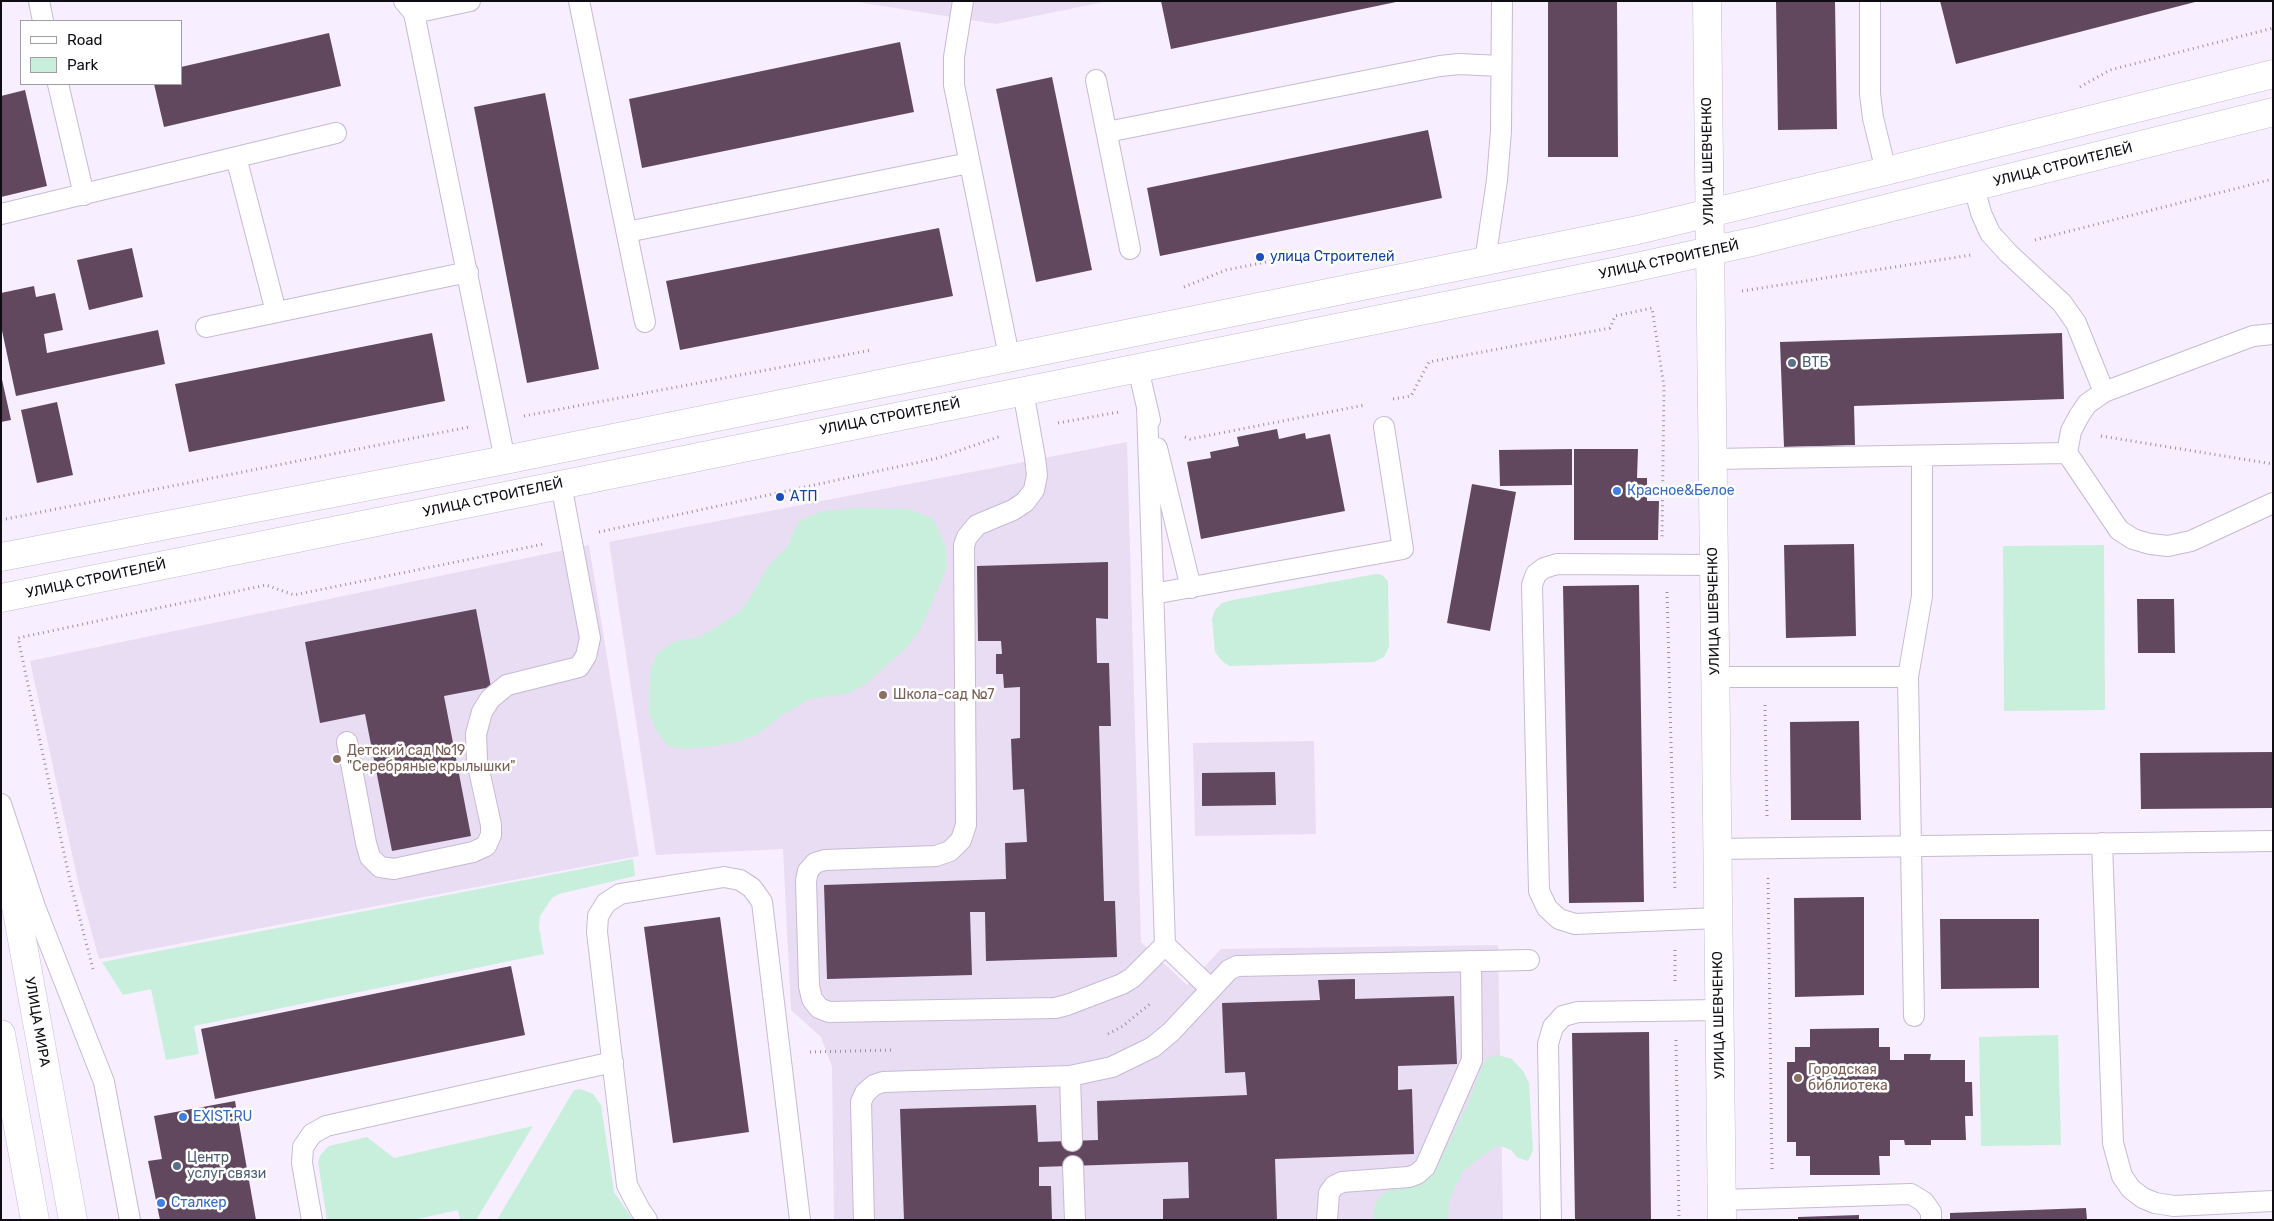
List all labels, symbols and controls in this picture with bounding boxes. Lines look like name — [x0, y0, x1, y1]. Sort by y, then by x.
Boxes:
legend — [20, 20, 182, 85]
text: Road — [67, 31, 103, 49]
text: Park — [67, 56, 98, 74]
street label: УЛИЦА ШЕВЧЕНКО — [1698, 97, 1718, 225]
street label: УЛИЦА СТРОИТЕЛЕЙ — [1992, 140, 2134, 190]
street label: УЛИЦА СТРОИТЕЛЕЙ — [1597, 237, 1741, 283]
place label: улица Строителей — [1270, 249, 1395, 265]
marker: улица Строителей — [1254, 251, 1266, 263]
place label: ВТБ — [1802, 355, 1828, 371]
marker: ВТБ — [1786, 357, 1798, 369]
street label: УЛИЦА СТРОИТЕЛЕЙ — [818, 395, 962, 439]
street label: УЛИЦА СТРОИТЕЛЕЙ — [421, 475, 565, 521]
place label: Красное&Белое — [1627, 483, 1735, 499]
marker: Красное&Белое — [1611, 485, 1623, 497]
place label: АТП — [790, 489, 817, 505]
marker: АТП — [774, 491, 786, 503]
street label: УЛИЦА ШЕВЧЕНКО — [1704, 547, 1724, 675]
street label: УЛИЦА СТРОИТЕЛЕЙ — [24, 556, 168, 602]
place label: Школа-сад №7 — [893, 687, 995, 703]
marker: Школа-сад №7 — [877, 689, 889, 701]
place label: Детский сад №19 "Серебряные крылышки" — [347, 743, 515, 776]
marker: Детский сад №19 "Серебряные крылышки" — [331, 753, 343, 765]
street label: УЛИЦА ШЕВЧЕНКО — [1709, 951, 1729, 1079]
street label: УЛИЦА МИРА — [21, 976, 53, 1068]
place label: Городская библиотека — [1808, 1062, 1888, 1094]
marker: Городская библиотека — [1792, 1072, 1804, 1084]
place label: EXIST.RU — [193, 1109, 252, 1125]
marker: EXIST.RU — [177, 1111, 189, 1123]
place label: Центр услуг связи — [187, 1150, 266, 1182]
marker: Центр услуг связи — [171, 1160, 183, 1172]
place label: Сталкер — [171, 1195, 227, 1211]
marker: Сталкер — [155, 1197, 167, 1209]

